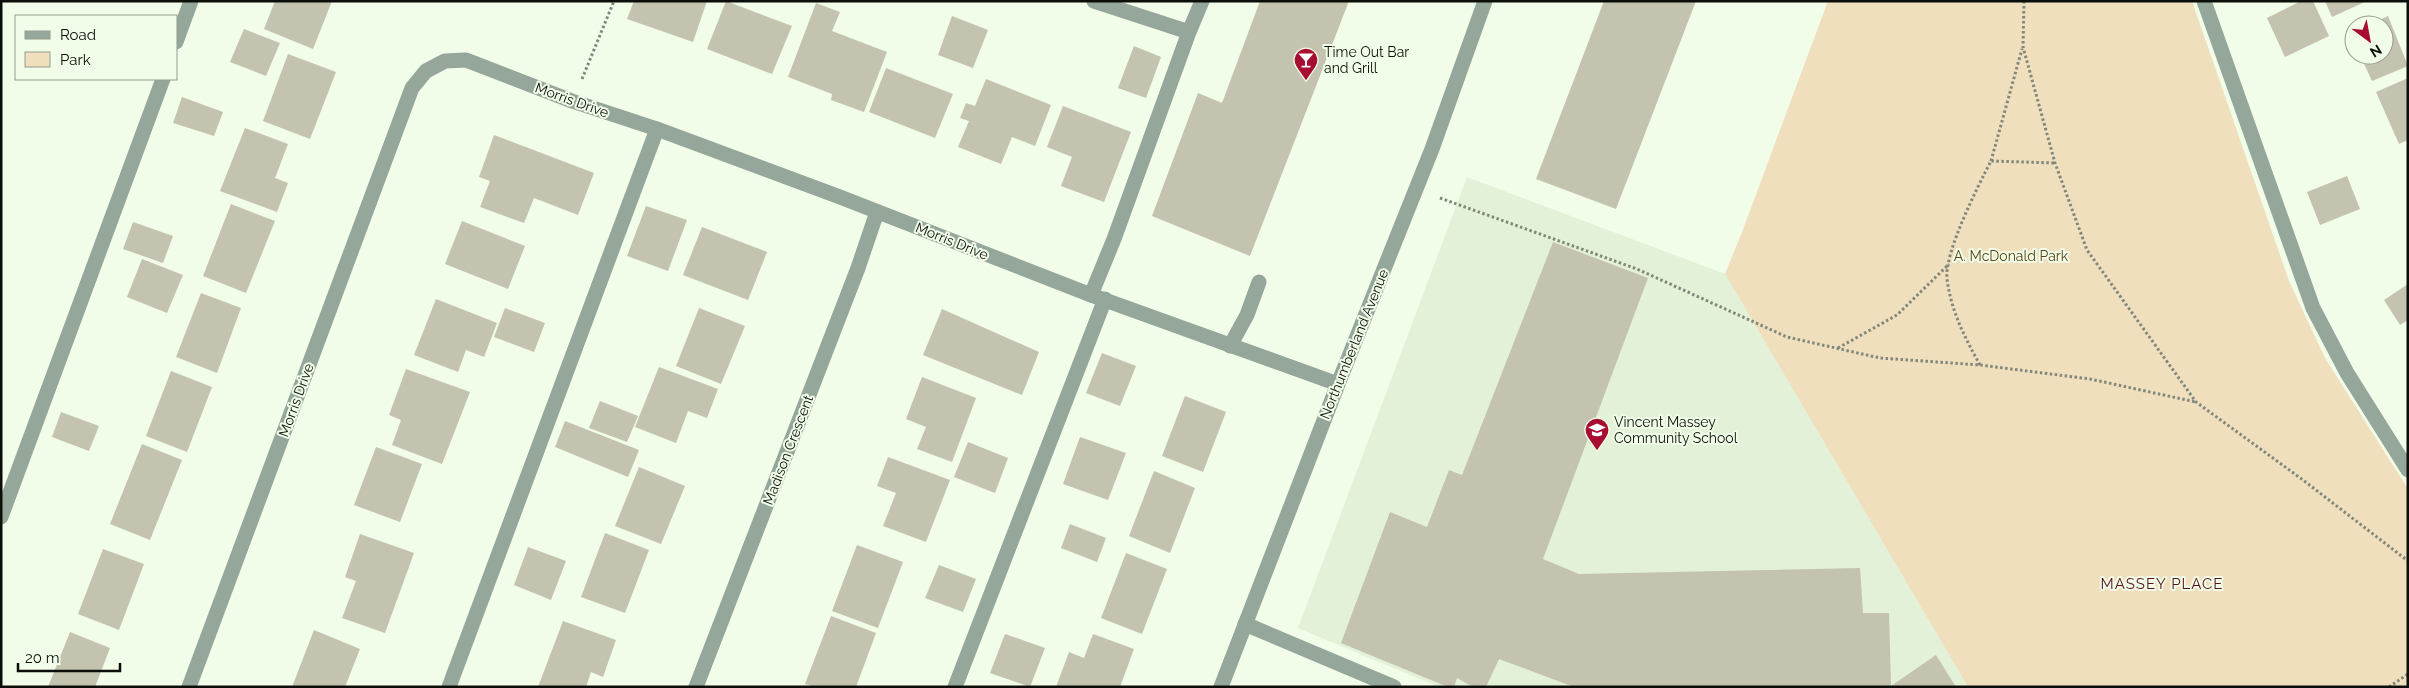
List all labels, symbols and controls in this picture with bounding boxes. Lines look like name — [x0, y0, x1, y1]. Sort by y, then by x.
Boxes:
legend — [15, 15, 178, 80]
north arrow — [2344, 15, 2394, 65]
text: Road — [60, 26, 96, 44]
text: N — [2367, 41, 2385, 61]
place label: Time Out Bar and Grill — [1324, 44, 1409, 76]
bar icon: Time Out Bar and Grill — [1293, 47, 1319, 81]
text: Park — [60, 51, 91, 69]
street label: Morris Drive — [533, 79, 611, 121]
street label: Morris Drive — [913, 219, 991, 263]
park label: A. McDonald Park — [1954, 248, 2069, 264]
street label: Northumberland Avenue — [1317, 267, 1391, 421]
street label: Morris Drive — [275, 361, 317, 439]
street label: Madison Crescent — [760, 393, 816, 507]
place label: Vincent Massey Community School — [1614, 414, 1738, 446]
school or university icon: Vincent Massey Community School — [1584, 417, 1610, 451]
district label: MASSEY PLACE — [2101, 575, 2223, 593]
scale bar — [18, 640, 120, 672]
text: 20 m — [25, 649, 60, 667]

